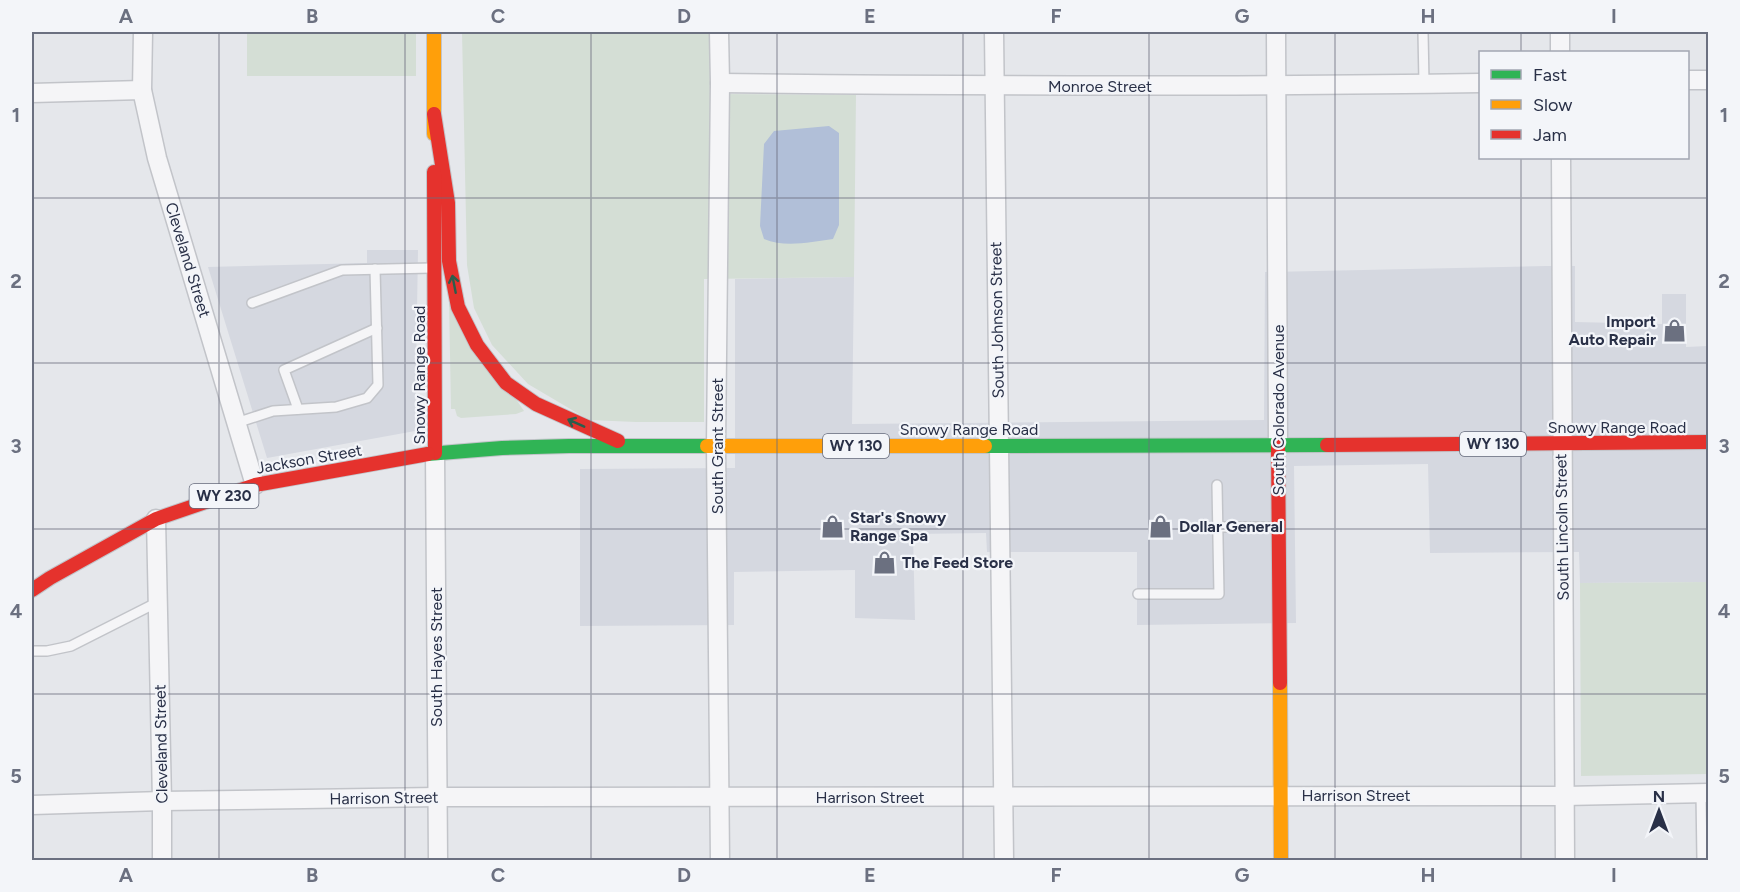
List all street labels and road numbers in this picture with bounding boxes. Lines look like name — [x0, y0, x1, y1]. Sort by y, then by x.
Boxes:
street label: Monroe Street — [1048, 77, 1152, 96]
street label: Cleveland Street — [161, 200, 215, 320]
street label: South Johnson Street — [986, 241, 1008, 399]
street label: Snowy Range Road — [410, 306, 429, 444]
street label: South Colorado Avenue — [1269, 324, 1288, 495]
street label: South Grant Street — [708, 378, 727, 514]
street label: Snowy Range Road — [1548, 418, 1686, 437]
street label: Snowy Range Road — [900, 420, 1038, 439]
road number: WY 130 — [1460, 432, 1526, 456]
road number: WY 130 — [823, 434, 889, 458]
street label: Jackson Street — [255, 440, 363, 478]
street label: South Lincoln Street — [1551, 453, 1573, 601]
road number: WY 230 — [190, 484, 258, 508]
street label: South Hayes Street — [427, 587, 446, 727]
street label: Cleveland Street — [150, 684, 172, 804]
street label: Harrison Street — [1301, 786, 1411, 805]
street label: Harrison Street — [329, 788, 439, 808]
street label: Harrison Street — [815, 788, 925, 807]

